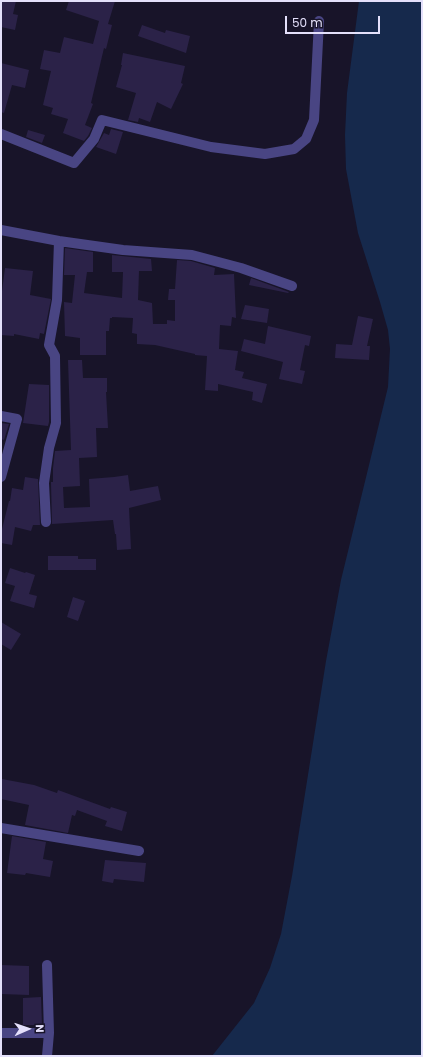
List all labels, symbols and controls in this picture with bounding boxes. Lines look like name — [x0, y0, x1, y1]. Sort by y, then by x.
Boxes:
scale bar — [287, 8, 382, 34]
text: 50 m — [292, 14, 323, 31]
north arrow — [8, 1009, 48, 1049]
text: N — [32, 1024, 48, 1033]

